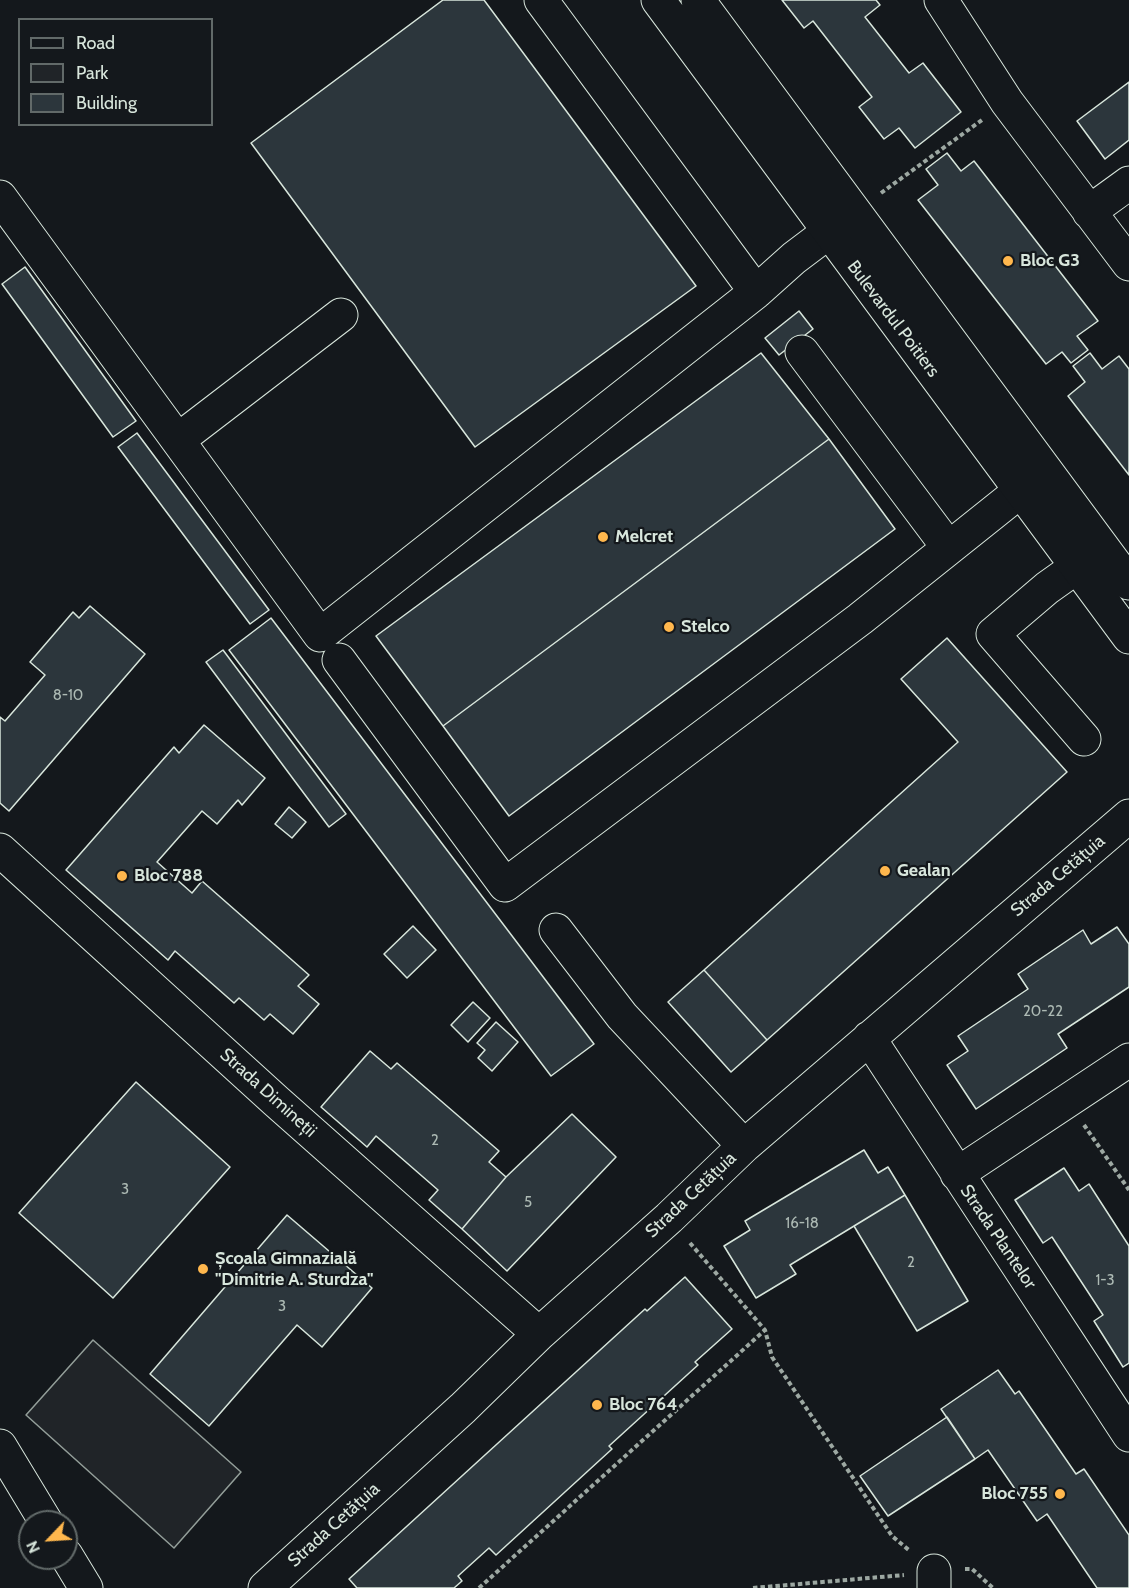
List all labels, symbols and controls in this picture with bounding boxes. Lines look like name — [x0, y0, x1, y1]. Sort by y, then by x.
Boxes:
legend — [18, 18, 213, 126]
text: Road — [76, 32, 115, 54]
text: Park — [76, 62, 108, 84]
text: Building — [76, 92, 137, 114]
place label: Bloc G3 — [1020, 250, 1080, 272]
marker: Bloc G3 — [1001, 254, 1015, 268]
street label: Bulevardul Poitiers — [842, 257, 944, 381]
place label: Melcret — [615, 526, 673, 548]
marker: Melcret — [596, 530, 610, 544]
place label: Stelco — [681, 616, 730, 638]
marker: Stelco — [662, 620, 676, 634]
house number: 8-10 — [53, 687, 83, 705]
street label: Strada Cetățuia — [1007, 830, 1109, 922]
place label: Gealan — [897, 860, 951, 882]
marker: Gealan — [878, 864, 892, 878]
place label: Bloc 788 — [134, 865, 203, 887]
marker: Bloc 788 — [115, 869, 129, 883]
house number: 20-22 — [1023, 1003, 1063, 1021]
street label: Strada Dimineții — [215, 1044, 321, 1142]
house number: 2 — [431, 1132, 439, 1150]
street label: Strada Cetățuia — [641, 1148, 741, 1242]
house number: 3 — [121, 1181, 129, 1199]
street label: Strada Plantelor — [955, 1181, 1041, 1293]
house number: 5 — [524, 1194, 532, 1212]
house number: 16-18 — [785, 1215, 819, 1233]
place label: Școala Gimnazială "Dimitrie A. Sturdza" — [215, 1248, 373, 1290]
house number: 2 — [907, 1254, 915, 1272]
marker: Școala Gimnazială "Dimitrie A. Sturdza" — [196, 1262, 210, 1276]
house number: 1-3 — [1095, 1272, 1115, 1290]
house number: 3 — [278, 1298, 286, 1316]
place label: Bloc 764 — [609, 1394, 677, 1416]
marker: Bloc 764 — [590, 1398, 604, 1412]
street label: Strada Cetățuia — [284, 1478, 384, 1572]
place label: Bloc 755 — [981, 1483, 1048, 1505]
marker: Bloc 755 — [1053, 1487, 1067, 1501]
north arrow — [18, 1510, 78, 1570]
text: N — [22, 1538, 44, 1556]

